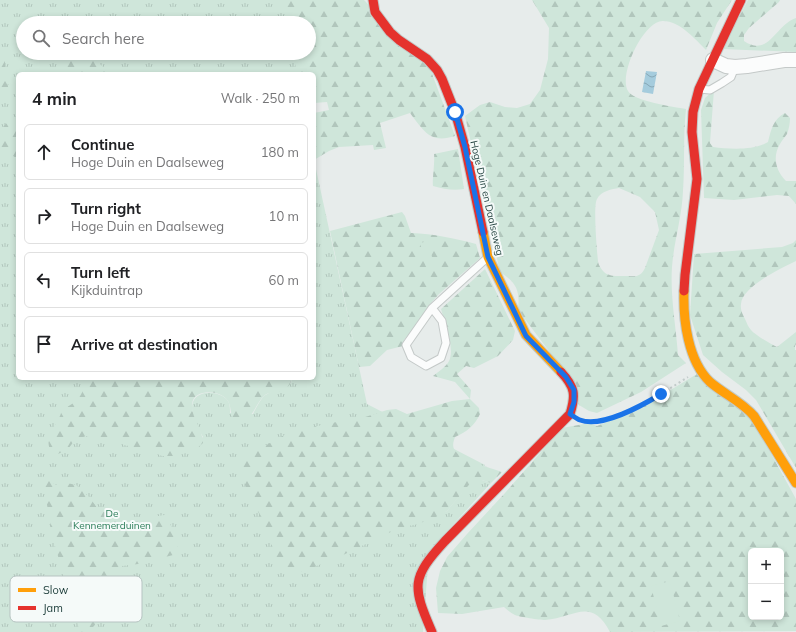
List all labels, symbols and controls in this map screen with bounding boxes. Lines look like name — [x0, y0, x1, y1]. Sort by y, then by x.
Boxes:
search box — [16, 16, 316, 60]
icon: search — [30, 27, 52, 49]
text: Search here — [62, 29, 144, 48]
text: 4 min — [32, 88, 77, 109]
text: Walk · 250 m — [221, 90, 300, 106]
route start — [446, 103, 464, 121]
text: Continue — [71, 135, 134, 154]
street label: Hoge Duin en Daalseweg — [467, 139, 507, 257]
icon: ahead — [33, 141, 55, 163]
text: 180 m — [261, 144, 299, 160]
text: Hoge Duin en Daalseweg — [71, 154, 224, 170]
text: Turn right — [71, 199, 141, 218]
icon: right — [33, 205, 55, 227]
text: 10 m — [269, 208, 299, 224]
text: Hoge Duin en Daalseweg — [71, 218, 224, 234]
text: Turn left — [71, 263, 130, 282]
icon: left — [33, 269, 55, 291]
text: 60 m — [269, 272, 299, 288]
text: Kijkduintrap — [71, 282, 143, 298]
icon: arrive — [33, 333, 55, 355]
text: Arrive at destination — [71, 335, 218, 354]
route end — [652, 385, 670, 403]
park label: De Kennemerduinen — [73, 507, 151, 532]
map controls — [748, 548, 784, 620]
button: + — [748, 548, 784, 584]
legend — [10, 576, 142, 622]
text: Slow — [43, 583, 69, 597]
button: − — [748, 584, 784, 620]
text: Jam — [43, 601, 63, 615]

